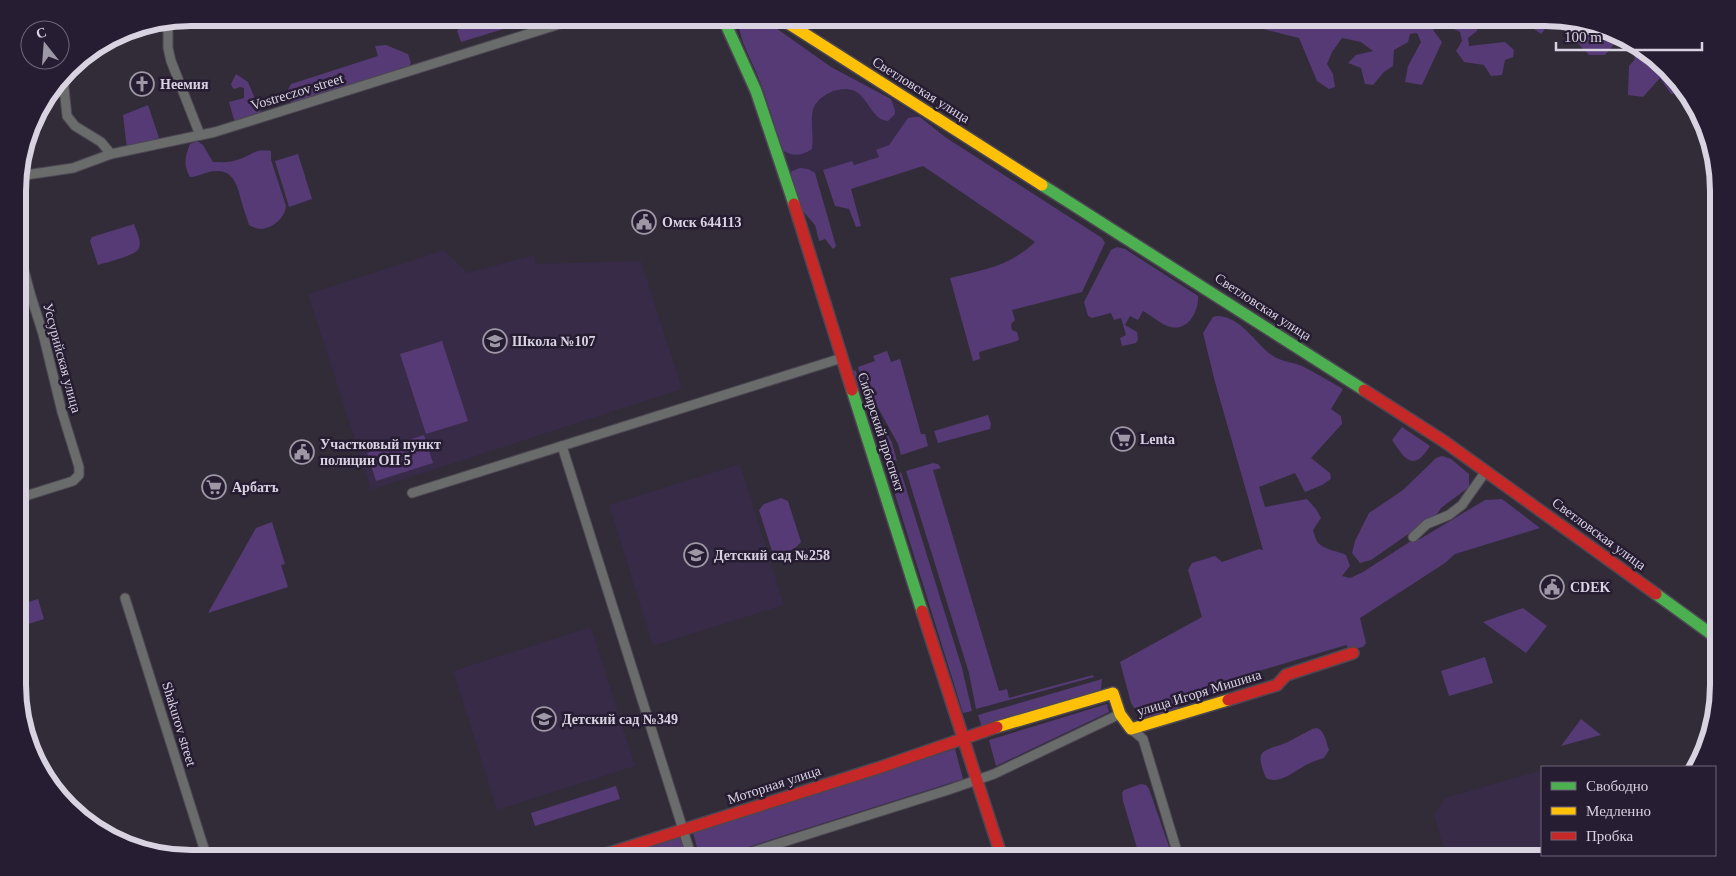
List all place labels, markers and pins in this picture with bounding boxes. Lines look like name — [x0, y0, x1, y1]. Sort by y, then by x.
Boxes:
church icon: Неемия — [129, 71, 155, 97]
place label: Неемия — [160, 77, 209, 92]
public building icon: Омск 644113 — [631, 209, 657, 235]
place label: Омск 644113 — [662, 215, 741, 230]
school or university icon: Школа №107 — [482, 328, 508, 354]
place label: Школа №107 — [512, 334, 596, 349]
supermarket icon: Lenta — [1110, 426, 1136, 452]
place label: Lenta — [1140, 432, 1175, 447]
place label: Участковый пункт полиции ОП 5 — [320, 437, 441, 468]
public building icon: Участковый пункт полиции ОП 5 — [289, 439, 315, 465]
supermarket icon: Арбатъ — [201, 474, 227, 500]
place label: Арбатъ — [232, 480, 279, 495]
school or university icon: Детский сад №258 — [683, 542, 709, 568]
place label: Детский сад №258 — [714, 548, 830, 563]
public building icon: CDEK — [1539, 574, 1565, 600]
place label: CDEK — [1570, 580, 1611, 595]
school or university icon: Детский сад №349 — [531, 706, 557, 732]
place label: Детский сад №349 — [562, 712, 678, 727]

